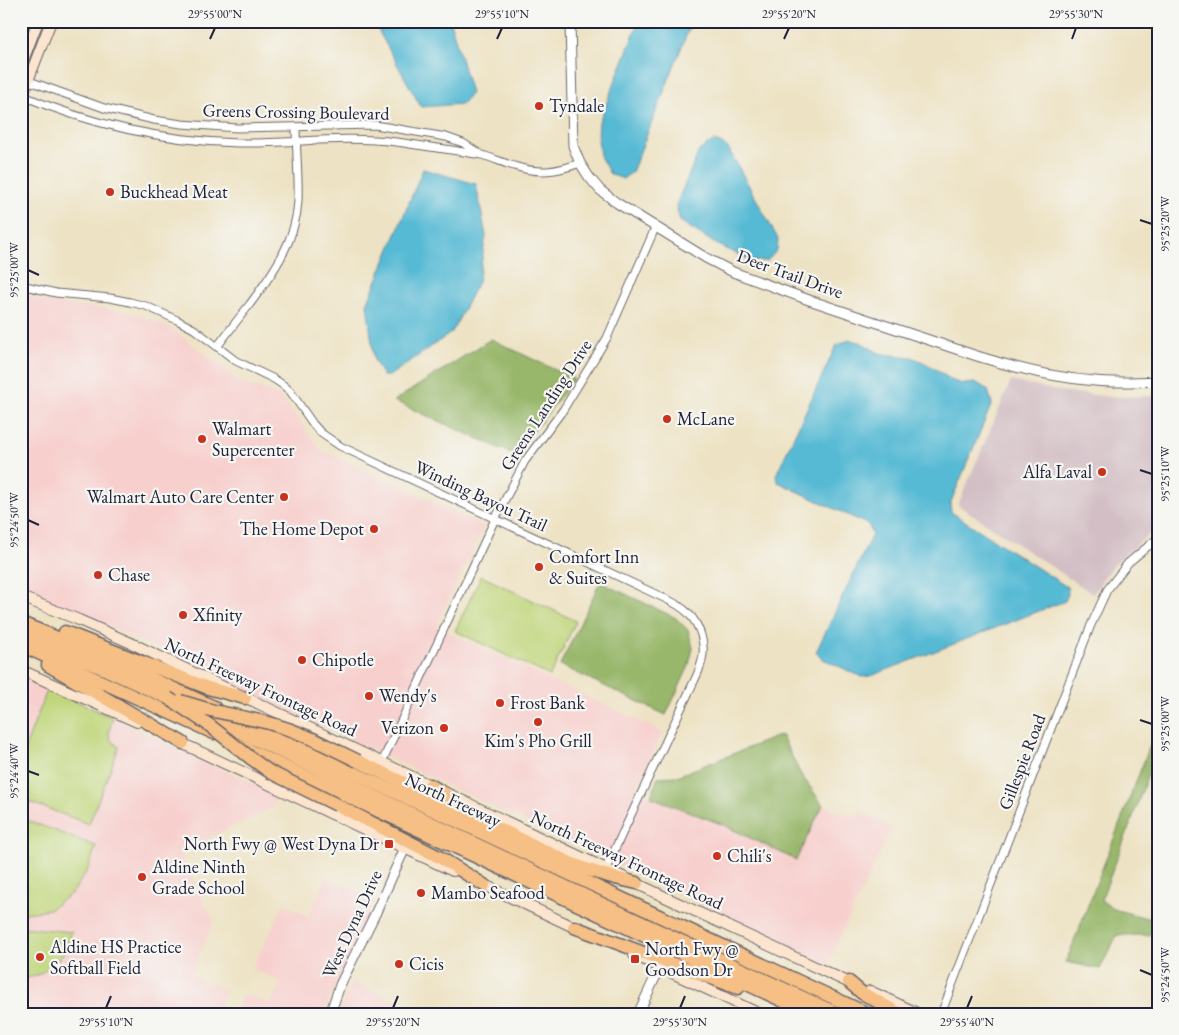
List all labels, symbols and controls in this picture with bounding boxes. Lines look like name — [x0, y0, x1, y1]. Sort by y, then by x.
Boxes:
text: 29°55'00"N — [188, 6, 242, 22]
text: 29°55'10"N — [475, 6, 529, 22]
text: 29°55'20"N — [762, 6, 816, 22]
text: 29°55'30"N — [1049, 6, 1103, 22]
place label: Tyndale — [549, 94, 604, 117]
street label: Greens Crossing Boulevard — [202, 98, 390, 125]
marker: Tyndale — [533, 100, 545, 112]
place label: Buckhead Meat — [120, 180, 228, 203]
marker: Buckhead Meat — [104, 186, 116, 198]
text: 95°25'20"W — [1157, 195, 1173, 252]
text: 95°25'00"W — [6, 241, 22, 298]
street label: Deer Trail Drive — [734, 244, 846, 303]
street label: Greens Landing Drive — [495, 335, 597, 475]
place label: McLane — [677, 407, 734, 430]
marker: McLane — [661, 413, 673, 425]
place label: Walmart Supercenter — [212, 417, 294, 461]
marker: Walmart Supercenter — [196, 433, 208, 445]
text: 95°25'10"W — [1157, 445, 1173, 502]
street label: Winding Bayou Trail — [411, 455, 551, 536]
place label: Alfa Laval — [1022, 460, 1092, 483]
marker: Alfa Laval — [1096, 466, 1108, 478]
place label: Walmart Auto Care Center — [87, 485, 274, 508]
text: 95°24'50"W — [6, 491, 22, 548]
marker: Walmart Auto Care Center — [278, 491, 290, 503]
place label: The Home Depot — [239, 517, 364, 540]
marker: The Home Depot — [368, 523, 380, 535]
place label: Comfort Inn & Suites — [549, 545, 640, 589]
marker: Comfort Inn & Suites — [533, 561, 545, 573]
place label: Chase — [108, 563, 150, 586]
marker: Chase — [92, 569, 104, 581]
place label: Xfinity — [192, 603, 243, 626]
marker: Xfinity — [177, 609, 189, 621]
street label: North Freeway Frontage Road — [161, 632, 362, 742]
place label: Chipotle — [312, 648, 374, 671]
marker: Chipotle — [296, 654, 308, 666]
place label: Wendy's — [379, 684, 437, 707]
marker: Wendy's — [363, 690, 375, 702]
place label: Frost Bank — [510, 691, 585, 714]
text: 95°25'00"W — [1157, 695, 1173, 752]
marker: Frost Bank — [494, 697, 506, 709]
street label: Gillespie Road — [993, 710, 1051, 813]
place label: Verizon — [381, 716, 434, 739]
marker: Kim's Pho Grill — [532, 716, 544, 728]
marker: Verizon — [438, 722, 450, 734]
place label: Kim's Pho Grill — [484, 729, 592, 752]
text: 95°24'40"W — [6, 742, 22, 799]
street label: North Freeway — [401, 767, 505, 832]
street label: North Freeway Frontage Road — [527, 805, 728, 915]
place label: North Fwy @ West Dyna Dr — [184, 832, 379, 855]
marker: North Fwy @ West Dyna Dr — [383, 838, 395, 850]
place label: Chili's — [727, 844, 772, 867]
marker: Chili's — [711, 850, 723, 862]
place label: Aldine Ninth Grade School — [151, 855, 246, 899]
street label: West Dyna Drive — [316, 866, 387, 982]
marker: Aldine Ninth Grade School — [136, 871, 148, 883]
place label: Mambo Seafood — [431, 881, 545, 904]
marker: Mambo Seafood — [415, 887, 427, 899]
place label: Aldine HS Practice Softball Field — [49, 935, 181, 979]
place label: North Fwy @ Goodson Dr — [645, 937, 739, 981]
text: 95°24'50"W — [1157, 946, 1173, 1003]
marker: Aldine HS Practice Softball Field — [34, 951, 46, 963]
place label: Cicis — [409, 952, 444, 975]
marker: North Fwy @ Goodson Dr — [629, 953, 641, 965]
marker: Cicis — [393, 958, 405, 970]
text: 29°55'10"N — [79, 1014, 133, 1030]
text: 29°55'20"N — [366, 1014, 420, 1030]
text: 29°55'30"N — [653, 1014, 707, 1030]
text: 29°55'40"N — [940, 1014, 994, 1030]

